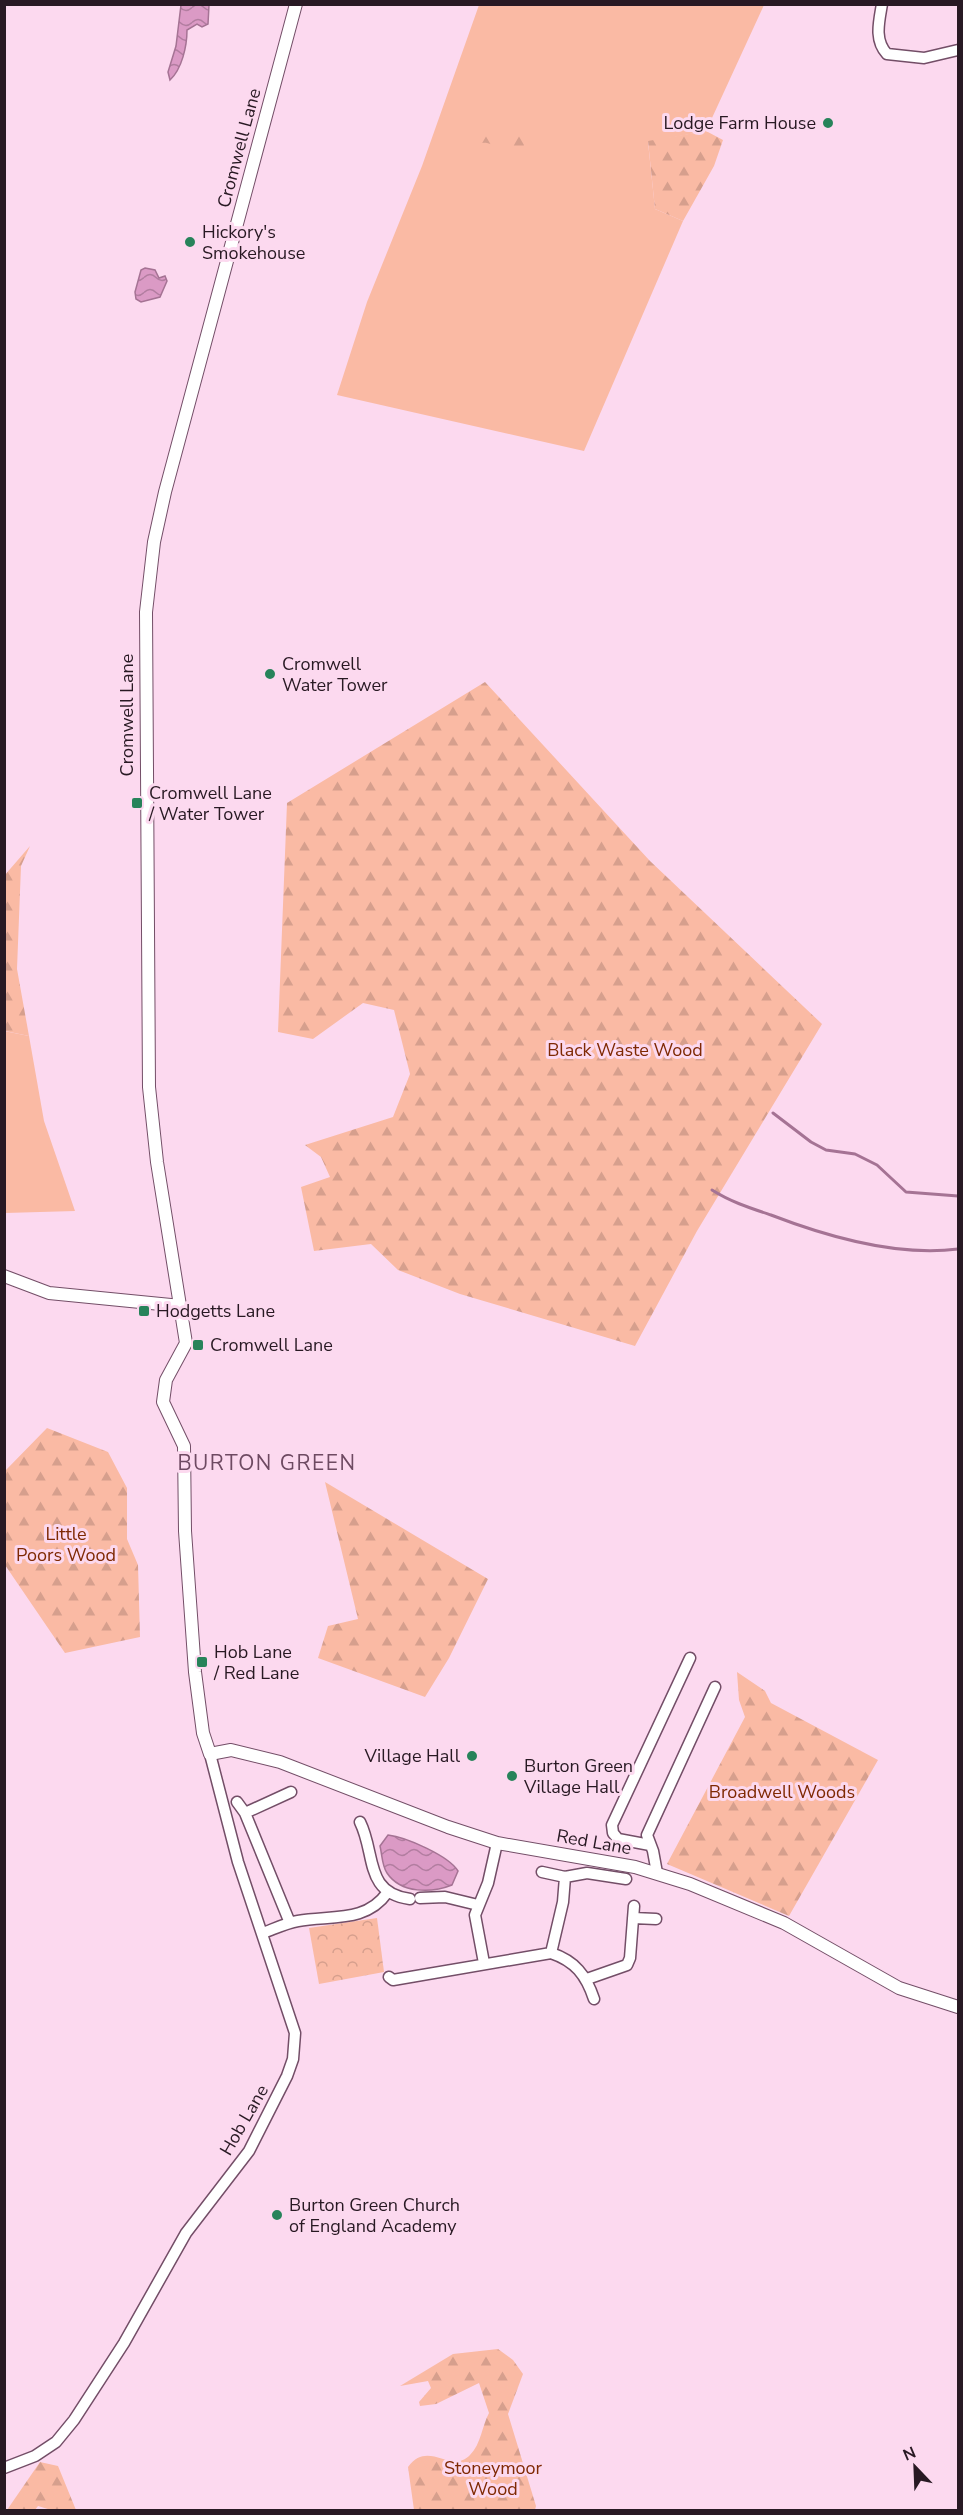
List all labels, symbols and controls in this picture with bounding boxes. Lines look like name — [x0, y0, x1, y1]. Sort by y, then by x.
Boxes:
street label: Cromwell Lane — [212, 86, 266, 210]
place label: Lodge Farm House — [664, 111, 816, 135]
marker: Lodge Farm House — [821, 116, 835, 130]
place label: Hickory's Smokehouse — [202, 220, 305, 265]
marker: Hickory's Smokehouse — [183, 235, 197, 249]
place label: Cromwell Water Tower — [282, 652, 388, 697]
street label: Cromwell Lane — [115, 654, 139, 776]
marker: Cromwell Water Tower — [263, 667, 277, 681]
place label: Cromwell Lane / Water Tower — [148, 781, 272, 826]
marker: Cromwell Lane / Water Tower — [130, 796, 144, 810]
park label: Black Waste Wood — [547, 1038, 703, 1062]
place label: Hodgetts Lane — [156, 1299, 275, 1323]
marker: Hodgetts Lane — [137, 1304, 151, 1318]
place label: Cromwell Lane — [210, 1333, 333, 1357]
marker: Cromwell Lane — [191, 1338, 205, 1352]
district label: BURTON GREEN — [177, 1449, 357, 1477]
park label: Little Poors Wood — [16, 1522, 116, 1567]
place label: Hob Lane / Red Lane — [213, 1640, 299, 1685]
marker: Hob Lane / Red Lane — [195, 1655, 209, 1669]
place label: Village Hall — [364, 1744, 461, 1768]
marker: Village Hall — [465, 1749, 479, 1763]
place label: Burton Green Village Hall — [523, 1754, 633, 1799]
marker: Burton Green Village Hall — [505, 1769, 519, 1783]
park label: Broadwell Woods — [709, 1780, 855, 1804]
street label: Red Lane — [555, 1824, 633, 1860]
street label: Hob Lane — [214, 2080, 274, 2160]
place label: Burton Green Church of England Academy — [289, 2193, 460, 2238]
marker: Burton Green Church of England Academy — [270, 2208, 284, 2222]
north arrow — [885, 2437, 945, 2497]
text: N — [900, 2442, 919, 2467]
park label: Stoneymoor Wood — [444, 2456, 543, 2501]

